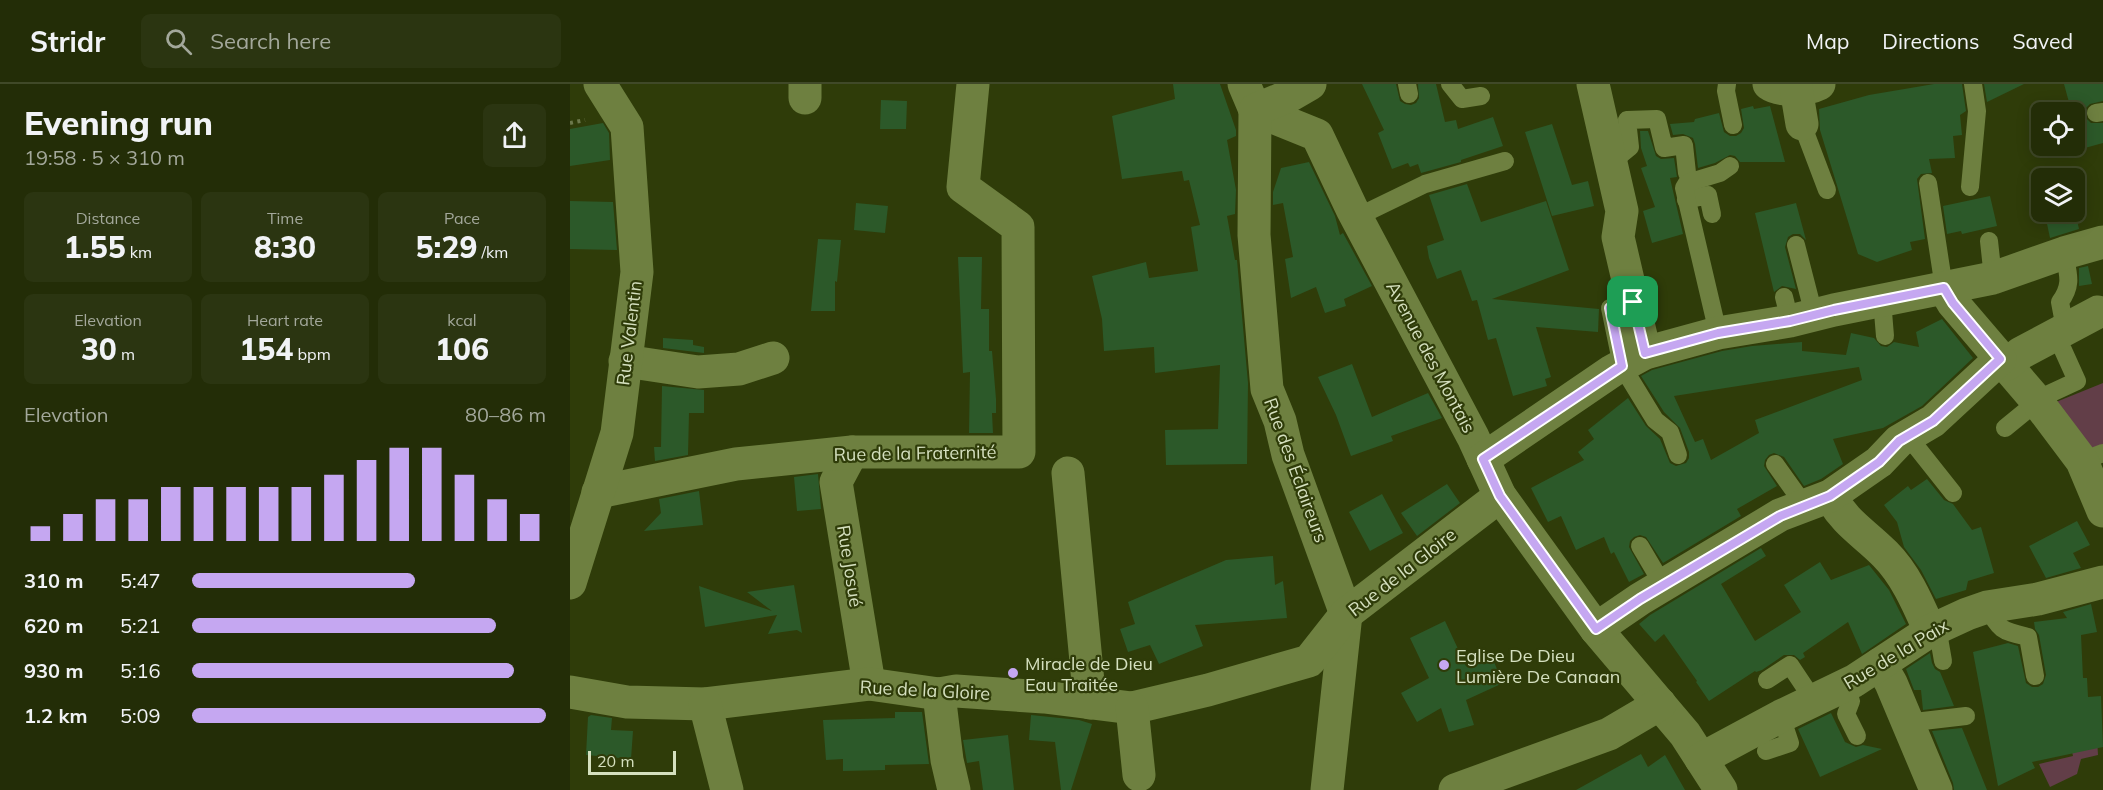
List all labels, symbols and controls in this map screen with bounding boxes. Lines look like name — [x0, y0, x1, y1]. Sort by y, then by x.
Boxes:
search box — [141, 14, 561, 68]
text: Stridr — [30, 24, 105, 59]
icon: search — [162, 25, 195, 58]
text: Search here — [210, 27, 331, 55]
text: Map — [1806, 28, 1849, 54]
text: Directions — [1882, 28, 1979, 54]
text: Saved — [2012, 28, 2073, 54]
text: Evening run — [24, 102, 213, 143]
map controls — [2031, 102, 2085, 222]
button: locate — [2031, 102, 2085, 156]
button: share — [483, 104, 546, 167]
text: 19:58 · 5 × 310 m — [24, 145, 185, 170]
button: layers — [2031, 168, 2085, 222]
text: Distance — [76, 208, 140, 228]
text: Time — [267, 208, 303, 228]
text: Pace — [444, 208, 480, 228]
text: 1.55 — [64, 228, 126, 266]
text: 8:30 — [254, 228, 316, 266]
text: 5:29 — [416, 228, 477, 266]
text: km — [126, 242, 152, 262]
text: /km — [477, 242, 508, 262]
pin — [1607, 276, 1658, 327]
street label: Avenue des Montais — [1381, 277, 1481, 437]
street label: Rue Valentin — [611, 279, 647, 387]
icon: arrive — [1616, 285, 1649, 318]
text: Elevation — [74, 310, 142, 330]
text: Heart rate — [247, 310, 323, 330]
text: kcal — [447, 310, 477, 330]
text: 30 — [81, 330, 117, 368]
text: 154 — [239, 330, 293, 368]
text: 106 — [435, 330, 489, 368]
text: m — [117, 344, 135, 364]
text: bpm — [293, 344, 331, 364]
street label: Rue des Éclaireurs — [1259, 395, 1333, 546]
text: Elevation — [24, 402, 109, 427]
text: 80–86 m — [465, 402, 546, 427]
street label: Rue de la Fraternité — [833, 440, 997, 466]
street label: Rue Josué — [832, 523, 868, 609]
street label: Rue de la Gloire — [1343, 523, 1461, 621]
text: 310 m — [24, 568, 83, 593]
text: 5:47 — [120, 568, 161, 593]
text: 620 m — [24, 613, 83, 638]
text: 5:21 — [120, 613, 161, 638]
street label: Rue de la Paix — [1839, 613, 1953, 694]
place label: Eglise De Dieu Lumière De Canaan — [1456, 644, 1620, 688]
place label: Miracle de Dieu Eau Traitée — [1025, 652, 1153, 696]
text: 930 m — [24, 658, 83, 683]
text: 5:16 — [120, 658, 161, 683]
marker: Eglise De Dieu Lumière De Canaan — [1437, 658, 1451, 672]
marker: Miracle de Dieu Eau Traitée — [1006, 666, 1020, 680]
street label: Rue de la Gloire — [859, 675, 991, 705]
text: 1.2 km — [24, 703, 87, 728]
text: 5:09 — [120, 703, 161, 728]
scale bar — [588, 748, 676, 776]
text: 20 m — [597, 751, 634, 771]

